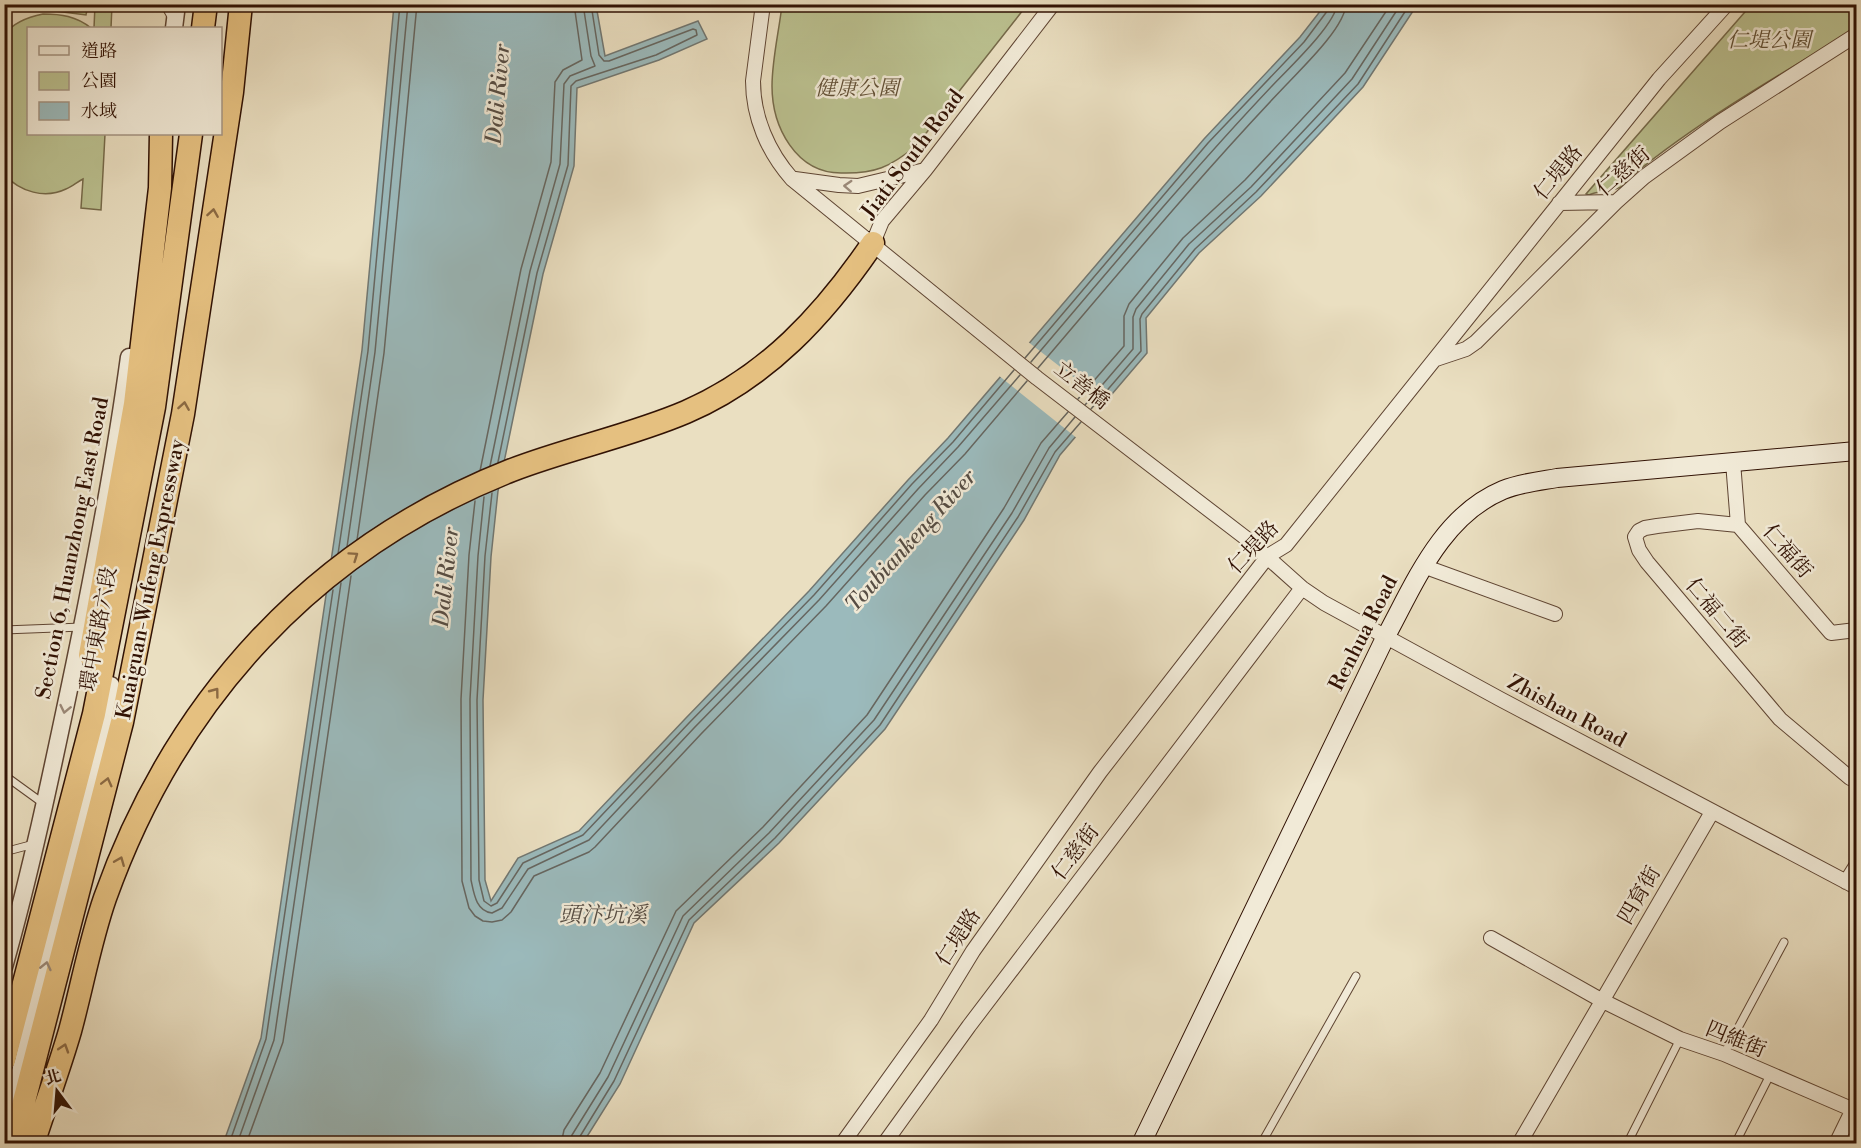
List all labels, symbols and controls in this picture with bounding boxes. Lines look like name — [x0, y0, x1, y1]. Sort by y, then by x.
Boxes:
legend — [27, 27, 222, 135]
park label: 仁堤公園 — [1727, 28, 1814, 54]
text: 道路 — [81, 40, 117, 63]
water label: Dali River — [481, 42, 516, 146]
text: 公園 — [81, 70, 117, 93]
park label: 健康公園 — [815, 76, 902, 102]
street label: Jiati South Road — [855, 85, 970, 225]
text: 水域 — [81, 100, 117, 123]
street label: 仁堤路 — [1529, 140, 1589, 205]
street label: 仁慈街 — [1591, 141, 1656, 202]
one-way arrow — [843, 179, 852, 192]
one-way arrow — [207, 209, 219, 218]
street label: 立善橋 — [1049, 356, 1114, 415]
street label: Section 6, Huanzhong East Road — [31, 395, 115, 701]
one-way arrow — [177, 401, 190, 411]
street label: Kuaiguan-Wufeng Expressway — [111, 436, 191, 722]
water label: Toubiankeng River — [840, 464, 983, 618]
street label: 仁堤路 — [1223, 516, 1285, 580]
street label: 仁福街 — [1757, 519, 1818, 584]
water label: Dali River — [428, 525, 465, 630]
one-way arrow — [347, 552, 358, 563]
street label: 環中東路六段 — [75, 565, 123, 693]
street label: Renhua Road — [1324, 572, 1404, 695]
street label: 仁福二街 — [1679, 573, 1753, 654]
street label: Zhishan Road — [1503, 670, 1631, 754]
one-way arrow — [208, 688, 219, 699]
one-way arrow — [59, 704, 72, 714]
one-way arrow — [100, 777, 113, 787]
street label: 仁慈街 — [1046, 820, 1105, 886]
one-way arrow — [112, 857, 125, 867]
street label: 四育街 — [1613, 862, 1667, 929]
water label: 頭汴坑溪 — [559, 902, 649, 929]
street label: 仁堤路 — [931, 904, 987, 971]
one-way arrow — [38, 961, 51, 971]
street label: 四維街 — [1702, 1016, 1770, 1064]
one-way arrow — [57, 1043, 70, 1054]
north arrow — [27, 1061, 87, 1121]
text: 北 — [43, 1066, 64, 1089]

